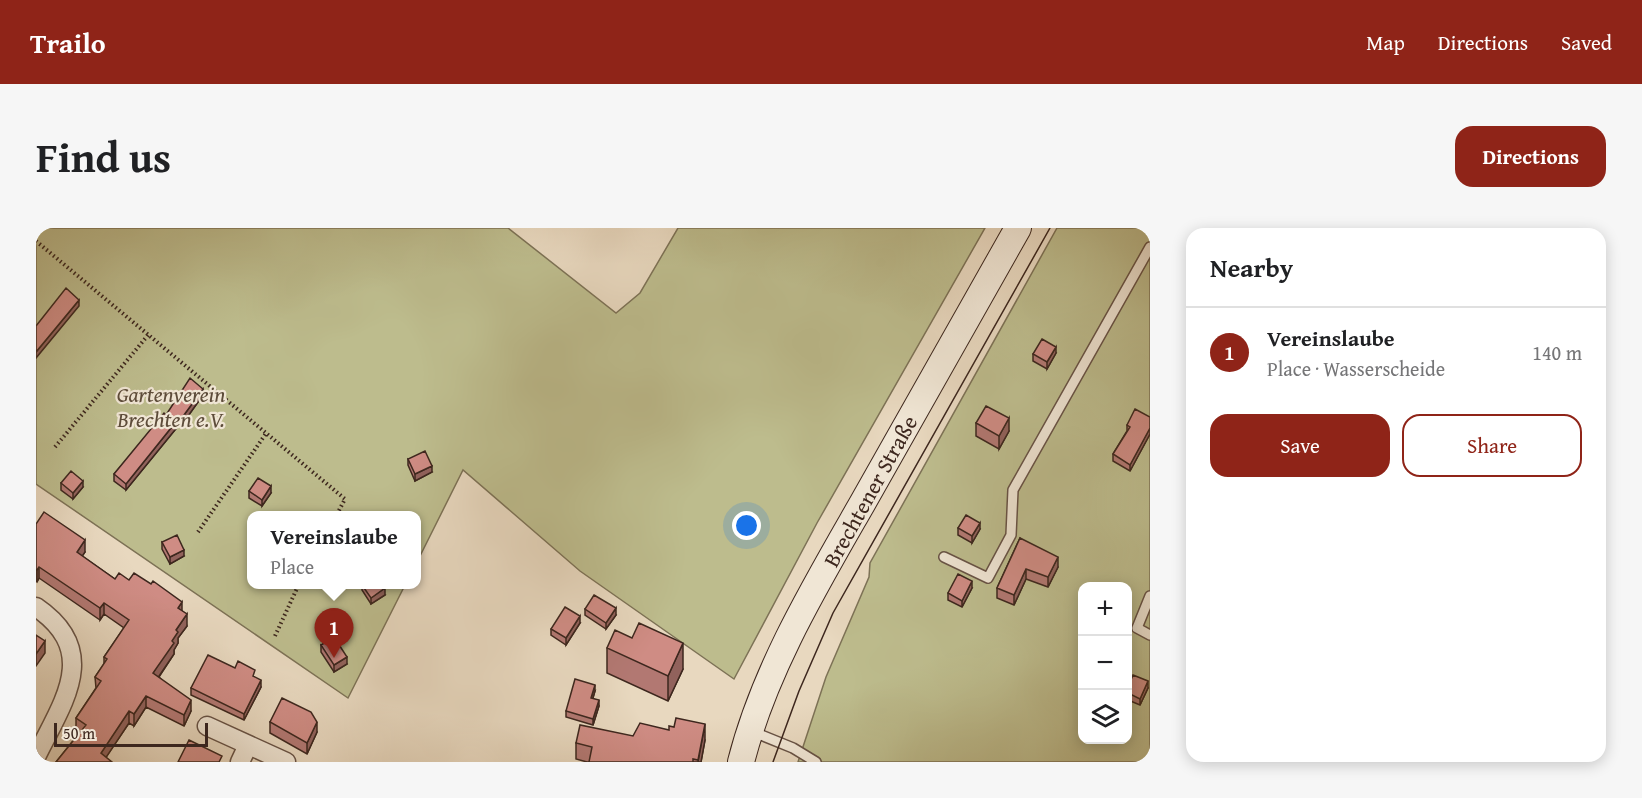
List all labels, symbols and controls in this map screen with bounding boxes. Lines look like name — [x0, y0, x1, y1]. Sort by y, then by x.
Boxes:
text: Trailo — [30, 22, 106, 63]
text: Map — [1366, 27, 1405, 58]
text: Directions — [1438, 27, 1528, 58]
text: Saved — [1561, 27, 1612, 58]
text: Find us — [36, 126, 171, 187]
button: Directions — [1455, 126, 1606, 187]
text: Nearby — [1210, 248, 1293, 287]
text: Vereinslaube — [1267, 322, 1395, 354]
text: 1 — [1224, 338, 1235, 367]
text: 140 m — [1532, 338, 1582, 367]
text: Place · Wasserscheide — [1267, 354, 1445, 383]
park label: Gartenverein Brechten e.V. — [116, 378, 225, 435]
street label: Brechtener Straße — [815, 409, 925, 573]
button: Save — [1210, 414, 1390, 477]
button: Share — [1402, 414, 1582, 477]
popup — [247, 511, 421, 589]
your location — [732, 511, 761, 540]
text: Vereinslaube — [270, 520, 398, 552]
text: Place — [270, 552, 314, 581]
map controls — [1078, 582, 1132, 744]
button: + — [1078, 582, 1132, 636]
pin: 1 — [314, 608, 354, 658]
button: − — [1078, 636, 1132, 690]
button: layers — [1078, 690, 1132, 744]
scale bar — [54, 720, 208, 748]
text: 50 m — [63, 721, 95, 745]

